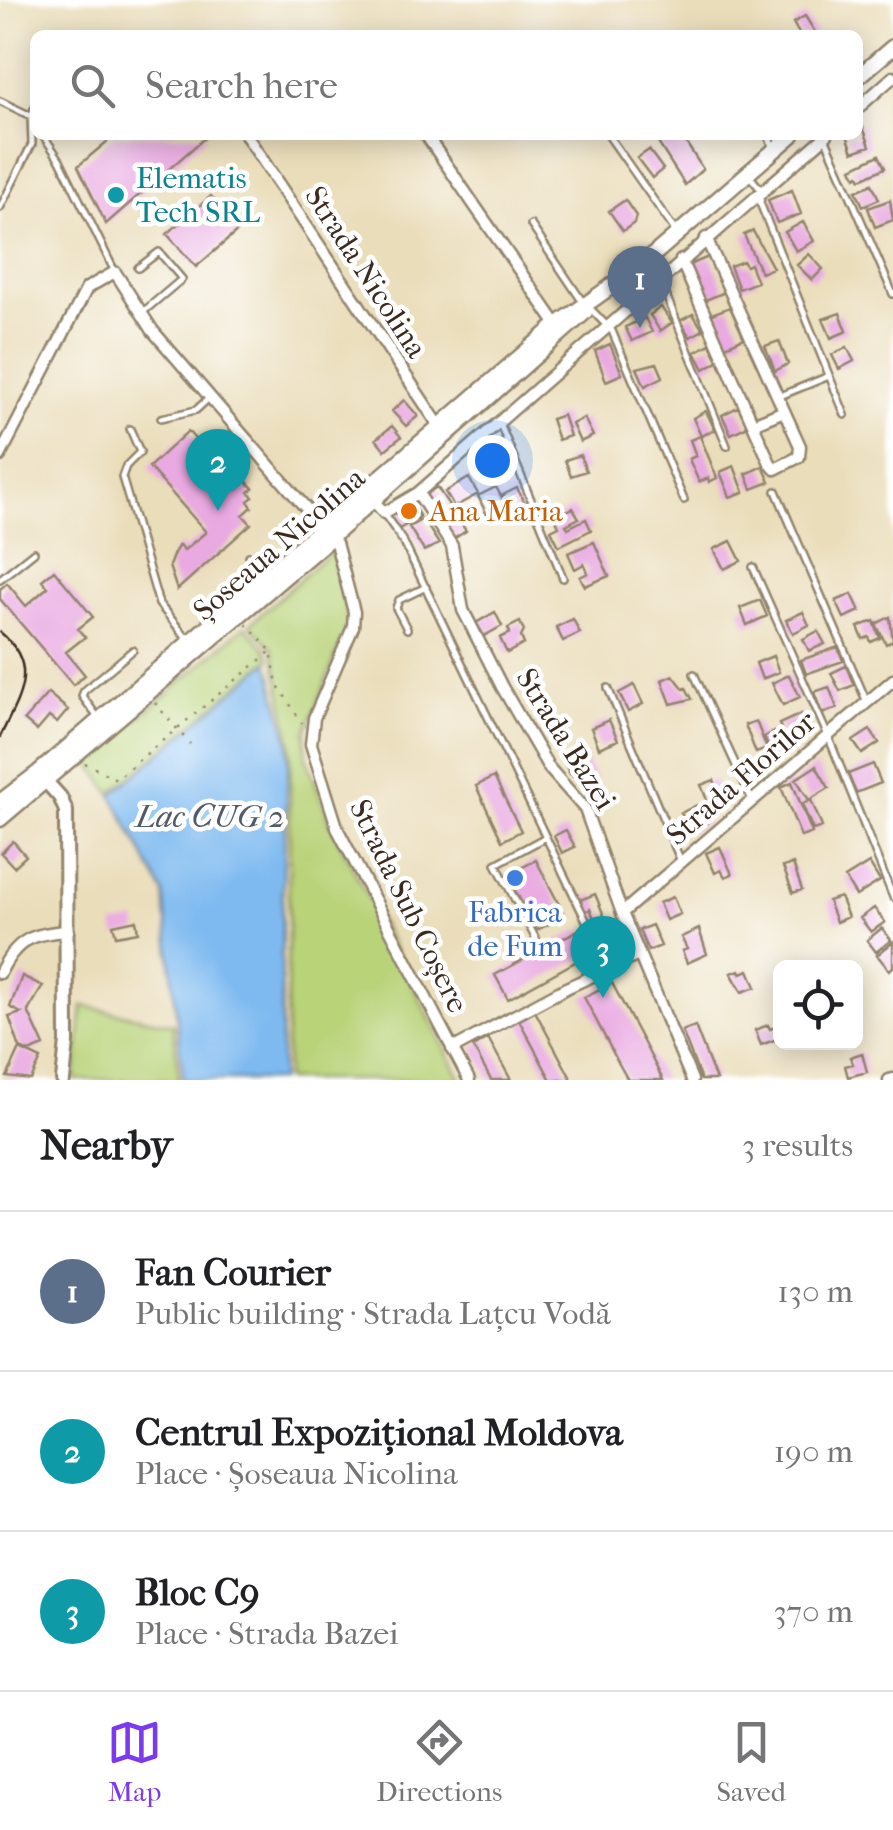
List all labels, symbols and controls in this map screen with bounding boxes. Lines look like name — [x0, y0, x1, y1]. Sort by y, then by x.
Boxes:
search box — [30, 30, 863, 140]
icon: search — [65, 58, 120, 113]
text: Search here — [145, 63, 338, 108]
place label: Elematis Tech SRL — [136, 161, 260, 230]
street label: Strada Nicolina — [297, 180, 435, 365]
marker: Elematis Tech SRL — [105, 184, 127, 206]
pin: 1 — [608, 245, 672, 328]
pin: 2 — [186, 428, 250, 511]
your location — [467, 435, 518, 486]
street label: Șoseaua Nicolina — [187, 460, 373, 628]
place label: Ana Maria — [428, 494, 564, 529]
marker: Ana Maria — [398, 500, 420, 522]
street label: Strada Bazei — [508, 662, 623, 816]
street label: Strada Florilor — [660, 704, 823, 853]
street label: Strada Sub Coșere — [342, 794, 475, 1019]
water label: Lac CUG 2 — [134, 798, 284, 835]
marker: Fabrica de Fum — [504, 867, 526, 889]
place label: Fabrica de Fum — [467, 895, 563, 964]
pin: 3 — [570, 916, 636, 998]
map controls — [773, 960, 863, 1050]
button: locate — [773, 960, 863, 1050]
text: Nearby — [40, 1121, 172, 1170]
text: 3 results — [742, 1127, 853, 1164]
text: Fan Courier — [135, 1250, 331, 1295]
text: 1 — [67, 1273, 78, 1310]
text: 130 m — [777, 1273, 853, 1310]
text: Public building · Strada Lațcu Vodă — [135, 1295, 611, 1332]
text: Centrul Expozițional Moldova — [135, 1410, 623, 1455]
text: 2 — [64, 1433, 81, 1470]
text: 190 m — [774, 1433, 853, 1470]
text: Place · Șoseaua Nicolina — [135, 1455, 458, 1492]
text: Bloc C9 — [135, 1570, 260, 1615]
text: 3 — [66, 1593, 79, 1630]
text: 370 m — [773, 1593, 853, 1630]
text: Place · Strada Bazei — [135, 1615, 399, 1652]
tab: Map — [107, 1715, 162, 1808]
tab: Directions — [376, 1715, 502, 1808]
tab: Saved — [716, 1715, 786, 1808]

